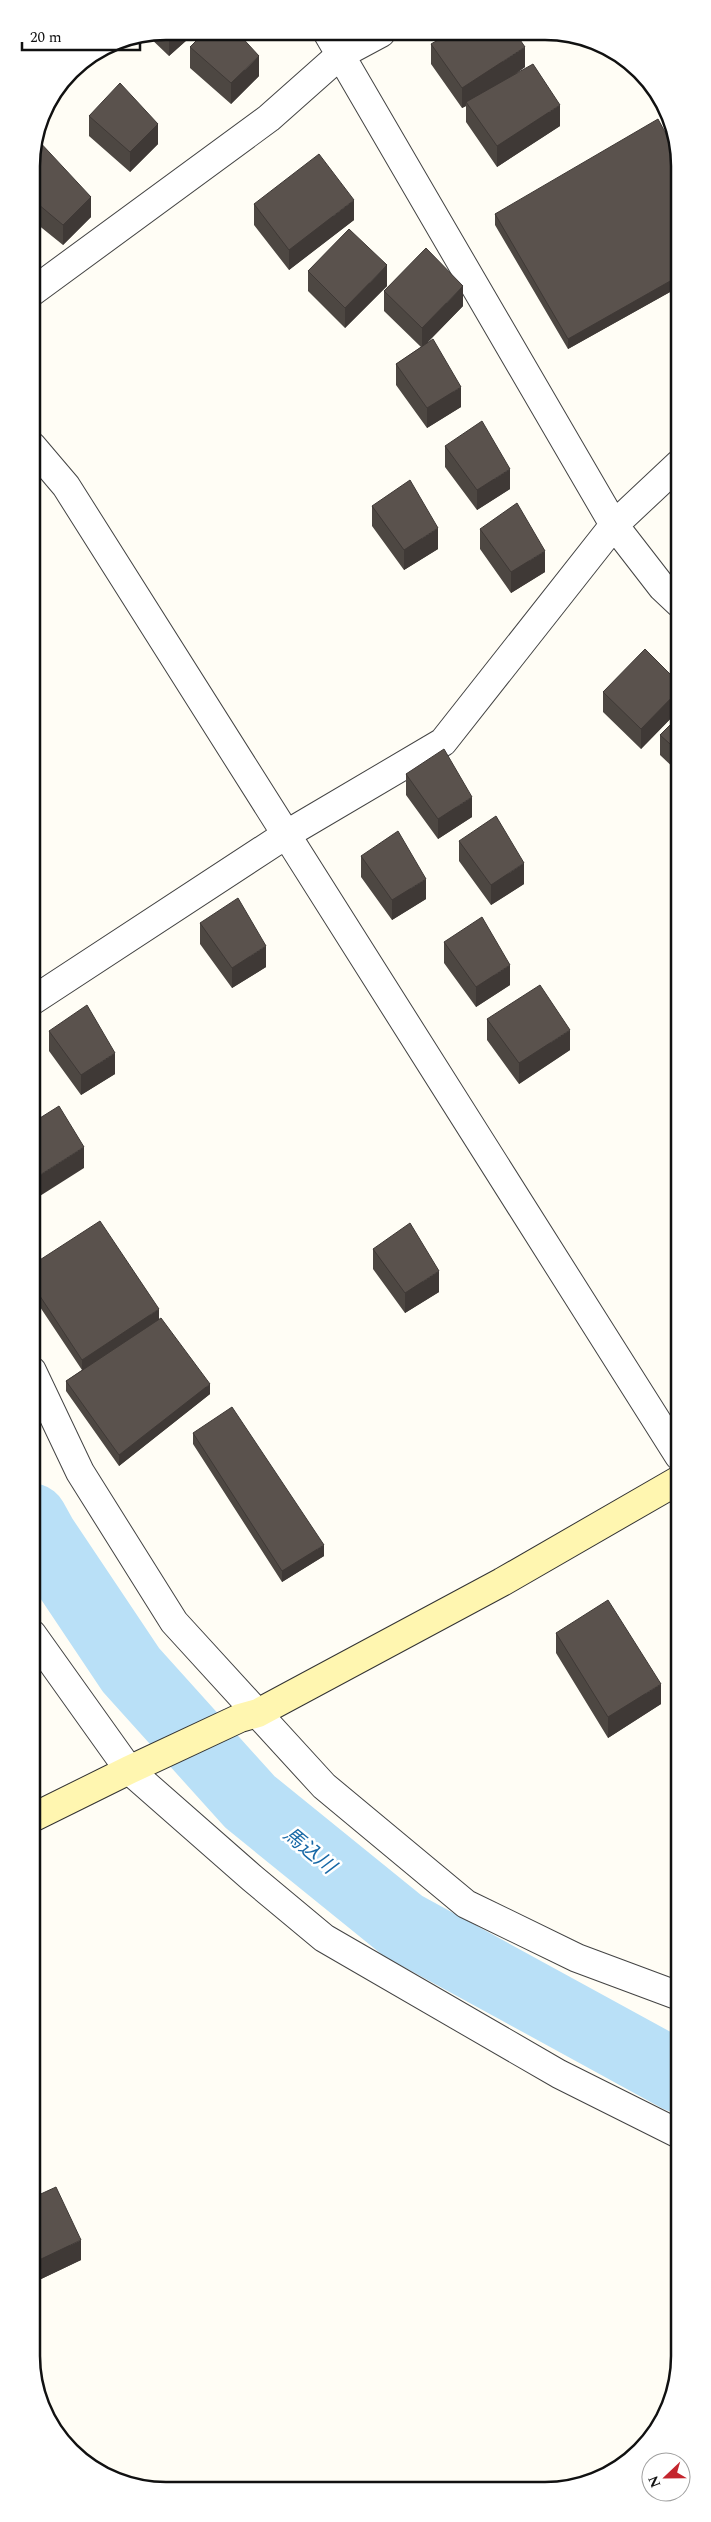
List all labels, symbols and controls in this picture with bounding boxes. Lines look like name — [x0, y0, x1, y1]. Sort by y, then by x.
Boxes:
scale bar — [22, 20, 140, 52]
text: 20 m — [30, 26, 62, 49]
water label: 馬込川 — [277, 1820, 344, 1883]
north arrow — [641, 2452, 691, 2502]
text: N — [643, 2472, 666, 2491]

